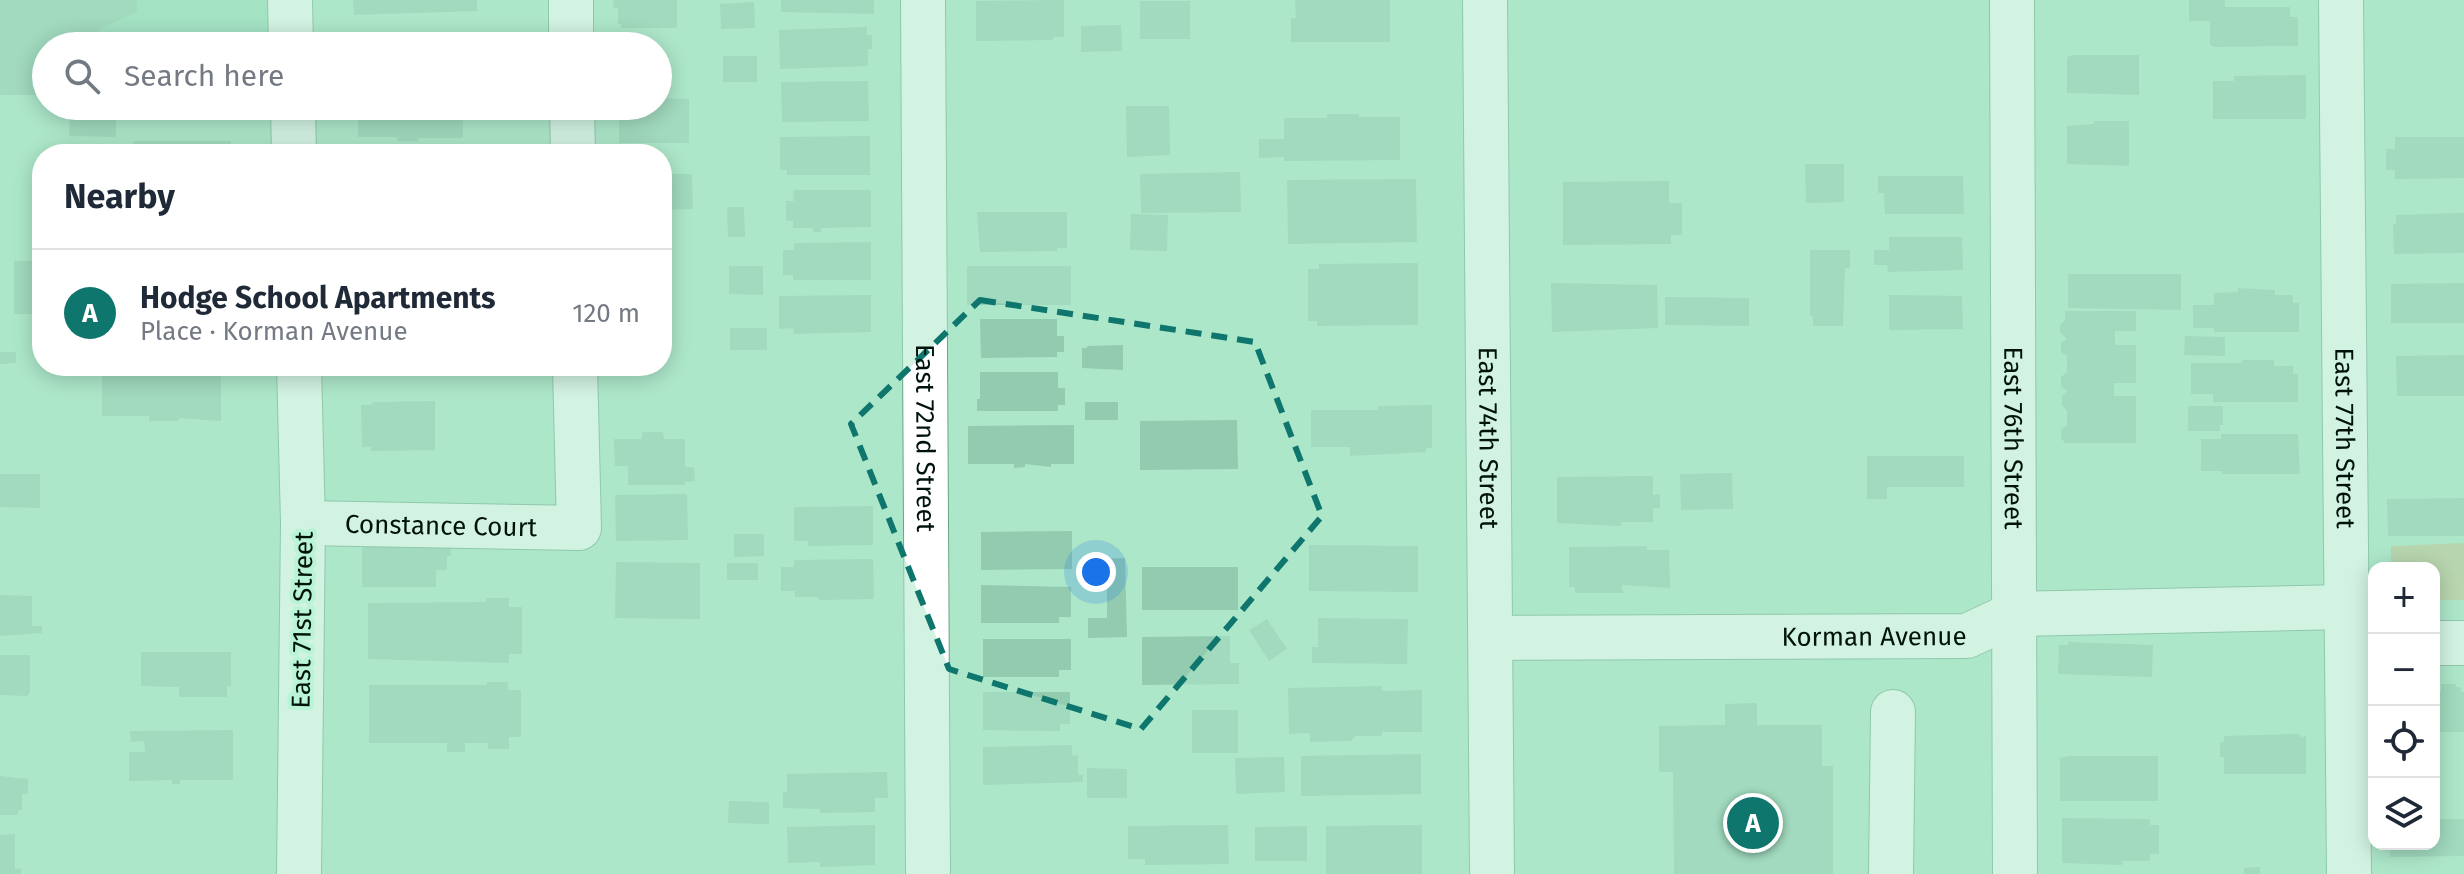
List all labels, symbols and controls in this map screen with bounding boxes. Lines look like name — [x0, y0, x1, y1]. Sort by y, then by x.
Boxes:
search box — [32, 32, 672, 120]
icon: search — [60, 54, 104, 98]
text: Search here — [124, 58, 284, 94]
text: Nearby — [64, 176, 175, 217]
text: Hodge School Apartments — [140, 280, 496, 316]
text: A — [82, 298, 98, 329]
text: 120 m — [572, 298, 640, 329]
text: Place · Korman Avenue — [140, 316, 408, 347]
street label: East 72nd Street — [909, 344, 941, 533]
street label: East 74th Street — [1472, 347, 1504, 530]
street label: East 76th Street — [1997, 347, 2029, 530]
street label: East 77th Street — [2328, 347, 2361, 529]
street label: Constance Court — [345, 509, 538, 543]
street label: East 71st Street — [285, 531, 320, 709]
your location — [1076, 552, 1116, 592]
map controls — [2368, 562, 2440, 850]
button: + — [2368, 562, 2440, 634]
street label: Korman Avenue — [1781, 621, 1967, 653]
button: − — [2368, 634, 2440, 706]
button: locate — [2368, 706, 2440, 778]
button: layers — [2368, 778, 2440, 850]
pin: A — [1727, 793, 1779, 853]

